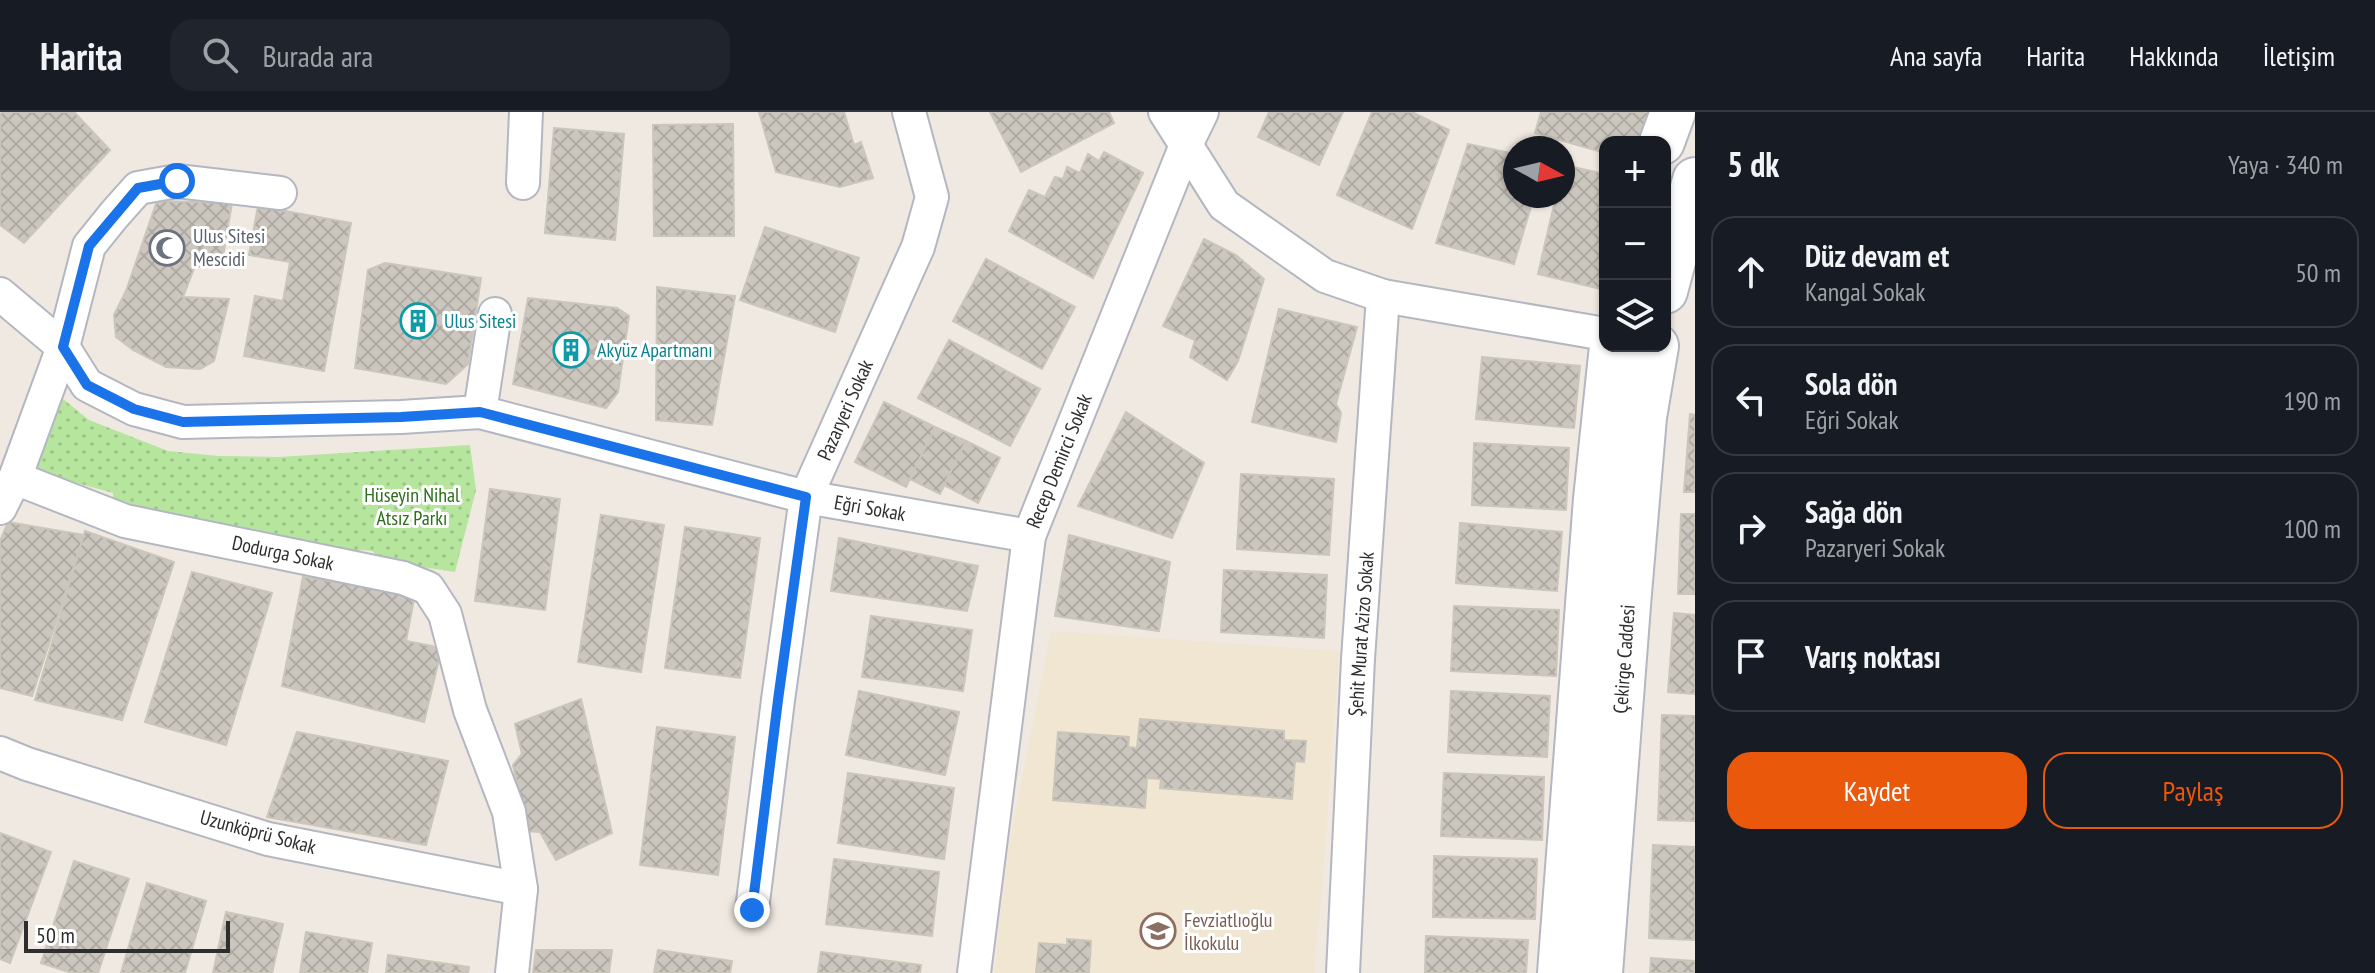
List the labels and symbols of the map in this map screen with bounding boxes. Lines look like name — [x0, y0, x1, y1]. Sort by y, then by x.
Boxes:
north arrow — [1503, 136, 1575, 208]
route start — [159, 163, 195, 199]
place label: Ulus Sitesi Mescidi — [193, 223, 265, 272]
mosque icon: Ulus Sitesi Mescidi — [148, 229, 186, 267]
building icon: Ulus Sitesi — [399, 302, 437, 340]
place label: Ulus Sitesi — [444, 308, 516, 334]
building icon: Akyüz Apartmanı — [552, 331, 590, 369]
place label: Akyüz Apartmanı — [597, 337, 713, 363]
street label: Pazaryeri Sokak — [811, 355, 879, 464]
street label: Recep Demirci Sokak — [1020, 390, 1098, 532]
park label: Hüseyin Nihal Atsız Parkı — [364, 482, 460, 531]
street label: Eğri Sokak — [832, 489, 908, 527]
street label: Dodurga Sokak — [230, 530, 337, 577]
street label: Şehit Murat Azizo Sokak — [1342, 551, 1380, 717]
street label: Çekirge Caddesi — [1607, 604, 1641, 714]
street label: Uzunköprü Sokak — [197, 804, 319, 860]
route end — [734, 892, 770, 928]
place label: Fevziatlıoğlu İlkokulu — [1184, 907, 1272, 956]
school or university icon: Fevziatlıoğlu İlkokulu — [1139, 912, 1177, 950]
scale bar — [24, 917, 230, 953]

